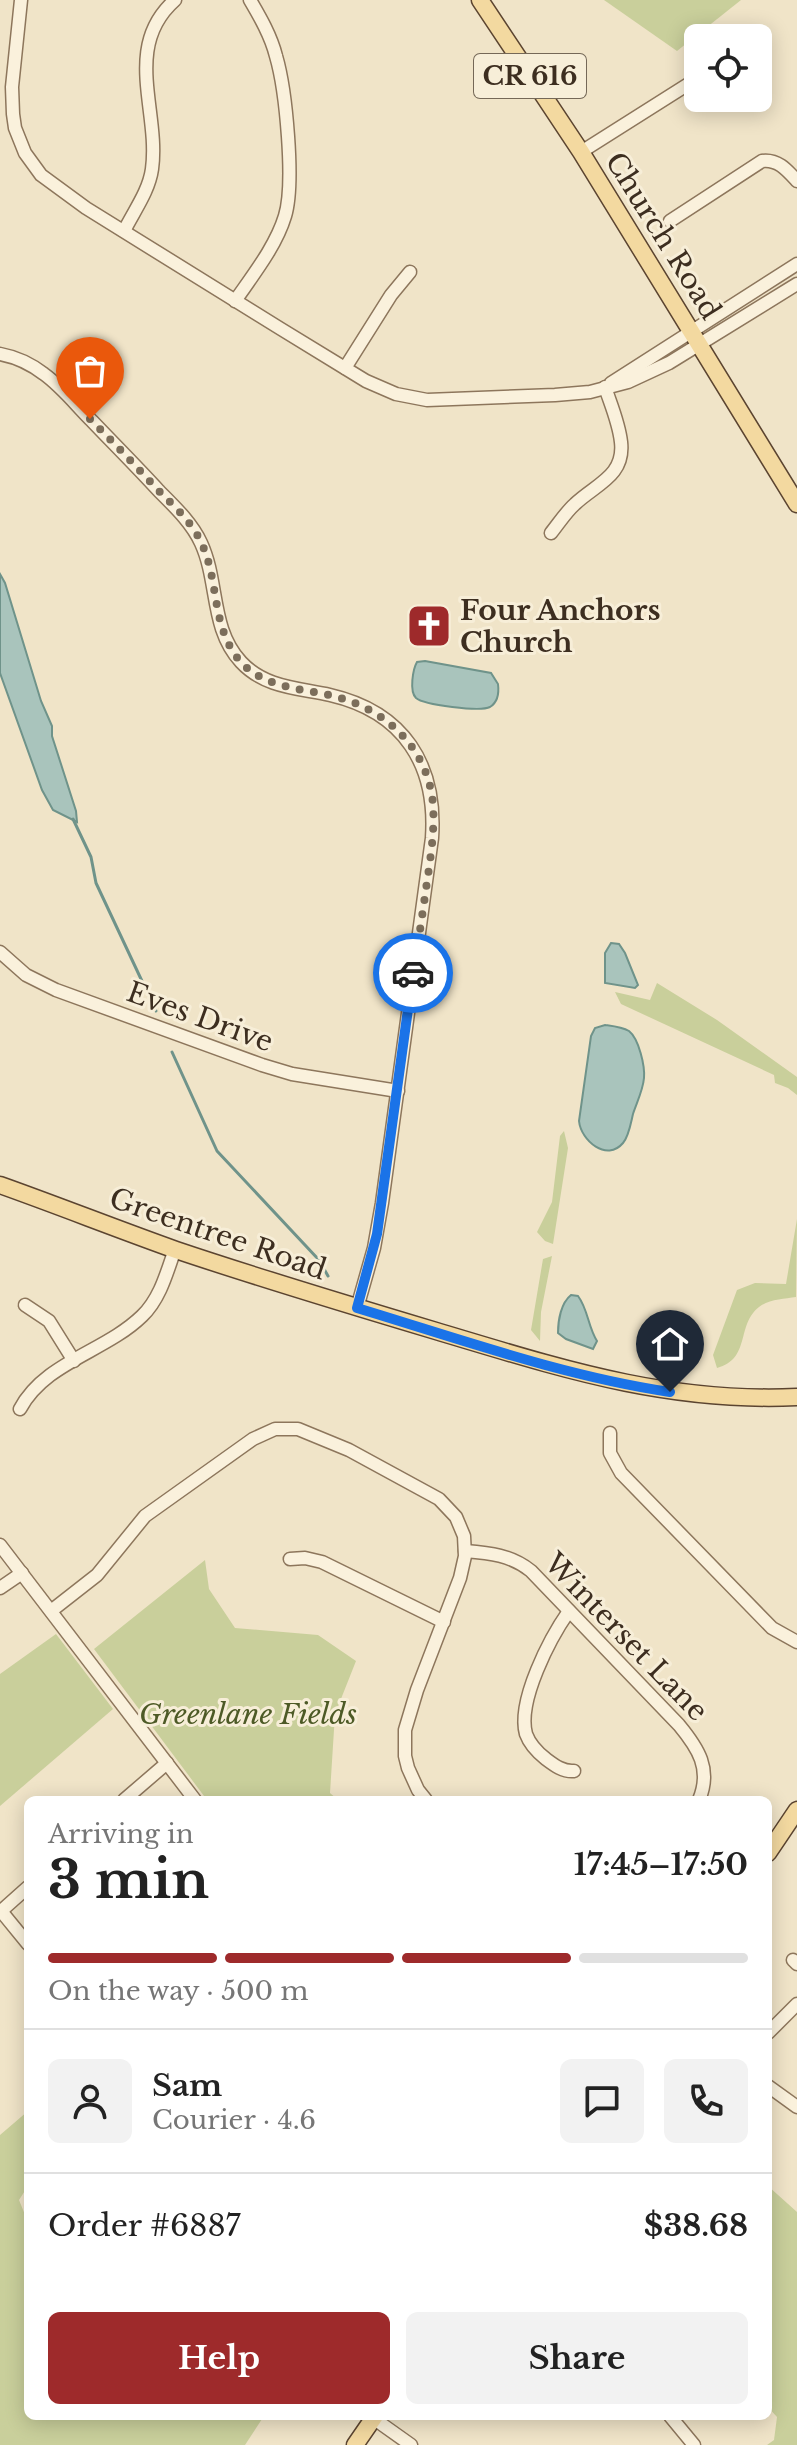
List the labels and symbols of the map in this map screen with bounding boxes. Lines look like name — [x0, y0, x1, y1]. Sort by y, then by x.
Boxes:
road number: CR 616 — [474, 54, 586, 98]
street label: Church Road — [598, 146, 728, 326]
pin — [56, 337, 124, 419]
place label: Four Anchors Church — [460, 593, 661, 660]
church icon: Four Anchors Church — [405, 602, 453, 650]
courier — [373, 933, 453, 1013]
street label: Eves Drive — [122, 974, 278, 1060]
street label: Greentree Road — [105, 1180, 331, 1288]
pin — [636, 1310, 704, 1392]
street label: Winterset Lane — [536, 1545, 715, 1728]
park label: Greenlane Fields — [139, 1697, 357, 1732]

